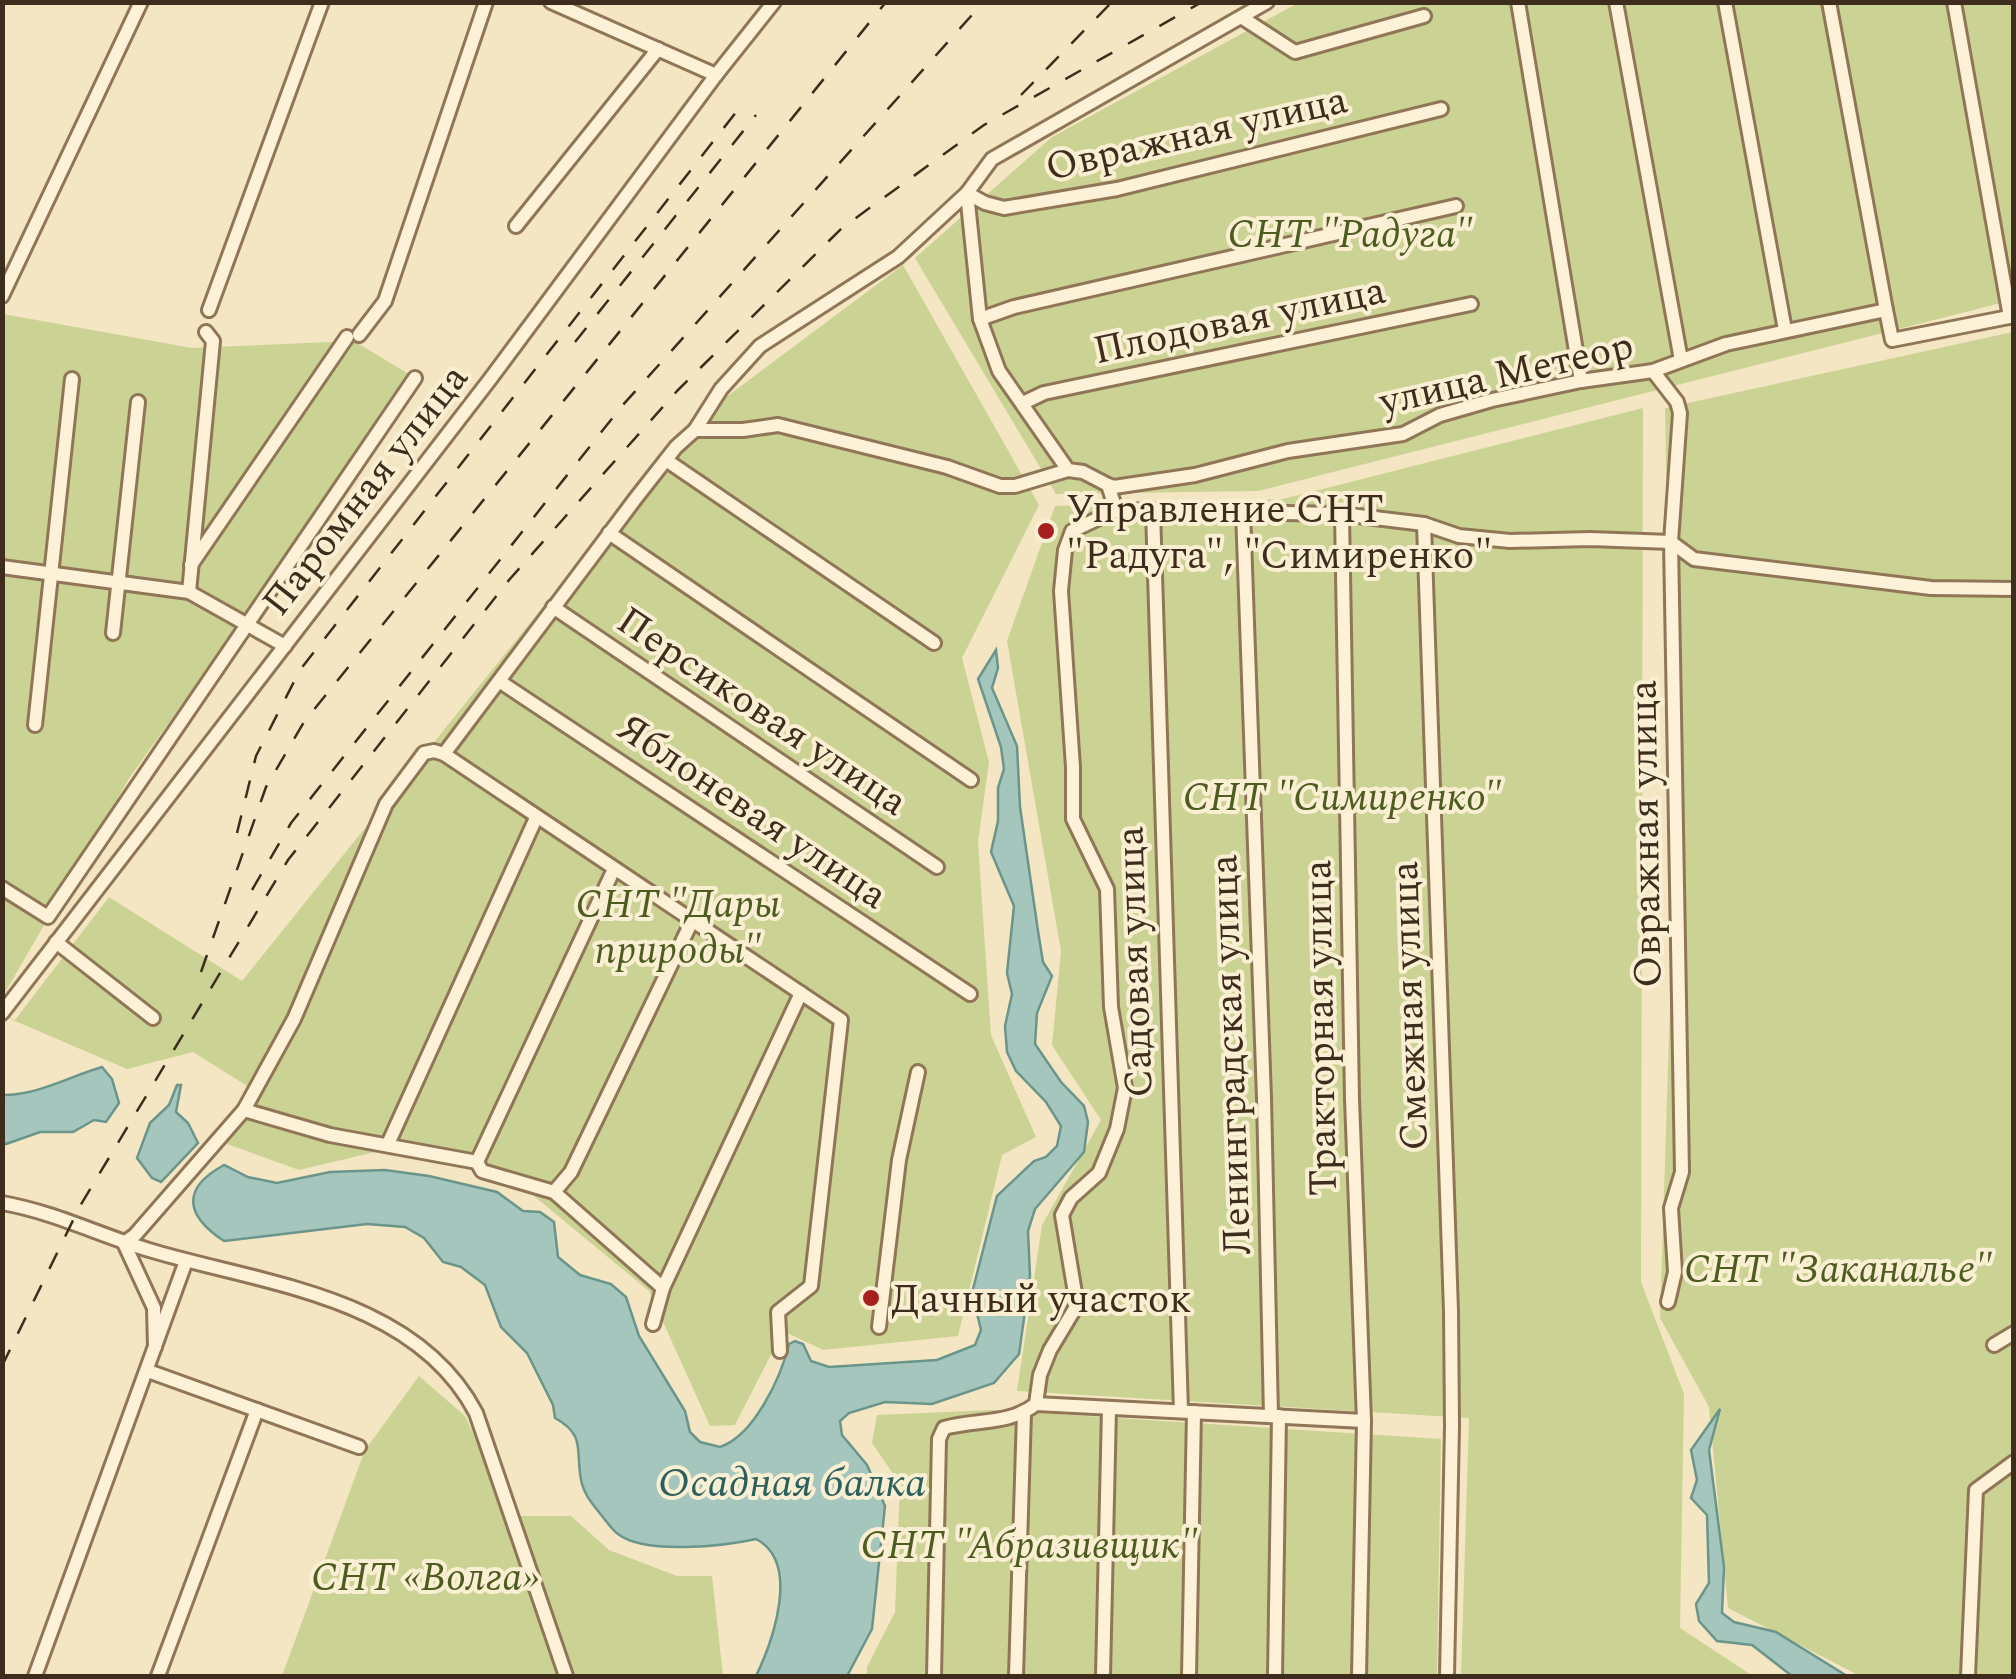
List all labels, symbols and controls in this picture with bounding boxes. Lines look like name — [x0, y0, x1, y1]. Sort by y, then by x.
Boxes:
street label: Овражная улица — [1040, 70, 1354, 199]
park label: СНТ "Радуга" — [1227, 205, 1473, 266]
street label: Плодовая улица — [1088, 261, 1392, 382]
street label: улица Метеор — [1373, 316, 1640, 433]
street label: Паромная улица — [248, 351, 484, 630]
place label: Управление СНТ "Радуга", "Симиренко" — [1066, 480, 1492, 587]
marker: Управление СНТ "Радуга", "Симиренко" — [1035, 520, 1057, 542]
street label: Персиковая улица — [604, 592, 920, 833]
street label: Овражная улица — [1613, 679, 1680, 989]
street label: Яблоневая улица — [604, 699, 900, 926]
park label: СНТ "Симиренко" — [1183, 768, 1501, 829]
street label: Садовая улица — [1100, 825, 1171, 1099]
street label: Ленинградская улица — [1194, 853, 1269, 1257]
street label: Тракторная улица — [1288, 859, 1355, 1197]
street label: Смежная улица — [1375, 860, 1446, 1152]
park label: СНТ "Дары природы" — [576, 875, 781, 982]
park label: СНТ "Заканалье" — [1684, 1240, 1992, 1301]
place label: Дачный участок — [891, 1270, 1192, 1331]
marker: Дачный участок — [860, 1287, 882, 1309]
water label: Осадная балка — [658, 1452, 926, 1515]
park label: СНТ "Абразивщик" — [861, 1516, 1197, 1577]
park label: СНТ «Волга» — [311, 1548, 539, 1609]

